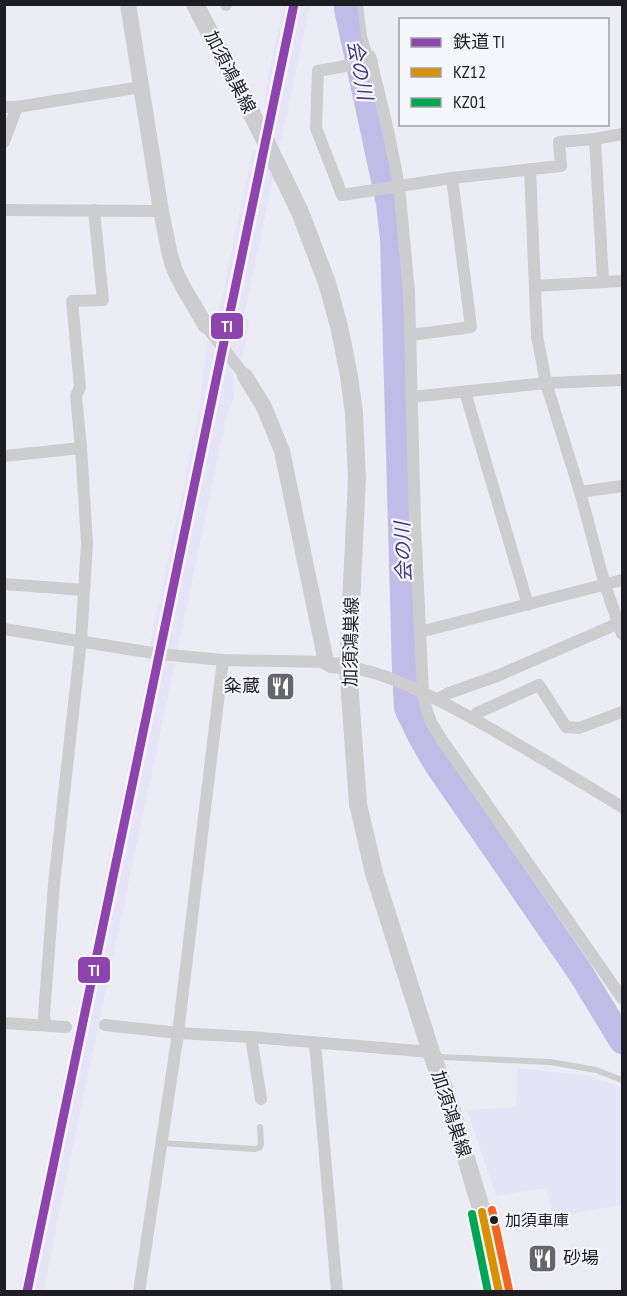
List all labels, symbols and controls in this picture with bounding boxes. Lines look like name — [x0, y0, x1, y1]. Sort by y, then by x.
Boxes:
legend — [399, 18, 609, 126]
street label: 加須鴻巣線 — [200, 26, 261, 117]
text: 鉄道 TI — [453, 30, 505, 53]
water label: 会の川 — [342, 38, 379, 104]
text: KZ12 — [453, 60, 486, 83]
text: KZ01 — [453, 90, 486, 113]
line badge: TI — [210, 312, 244, 340]
text: TI — [221, 316, 233, 336]
water label: 会の川 — [389, 520, 417, 582]
street label: 加須鴻巣線 — [338, 597, 363, 687]
restaurant icon: 粂蔵 — [265, 670, 297, 702]
place label: 粂蔵 — [224, 674, 260, 697]
line badge: TI — [77, 956, 111, 984]
text: TI — [88, 960, 100, 980]
street label: 加須鴻巣線 — [427, 1067, 476, 1160]
place label: 加須車庫 — [505, 1210, 569, 1230]
marker: 加須車庫 — [488, 1214, 500, 1226]
restaurant icon: 砂場 — [526, 1242, 558, 1274]
place label: 砂場 — [563, 1246, 599, 1269]

